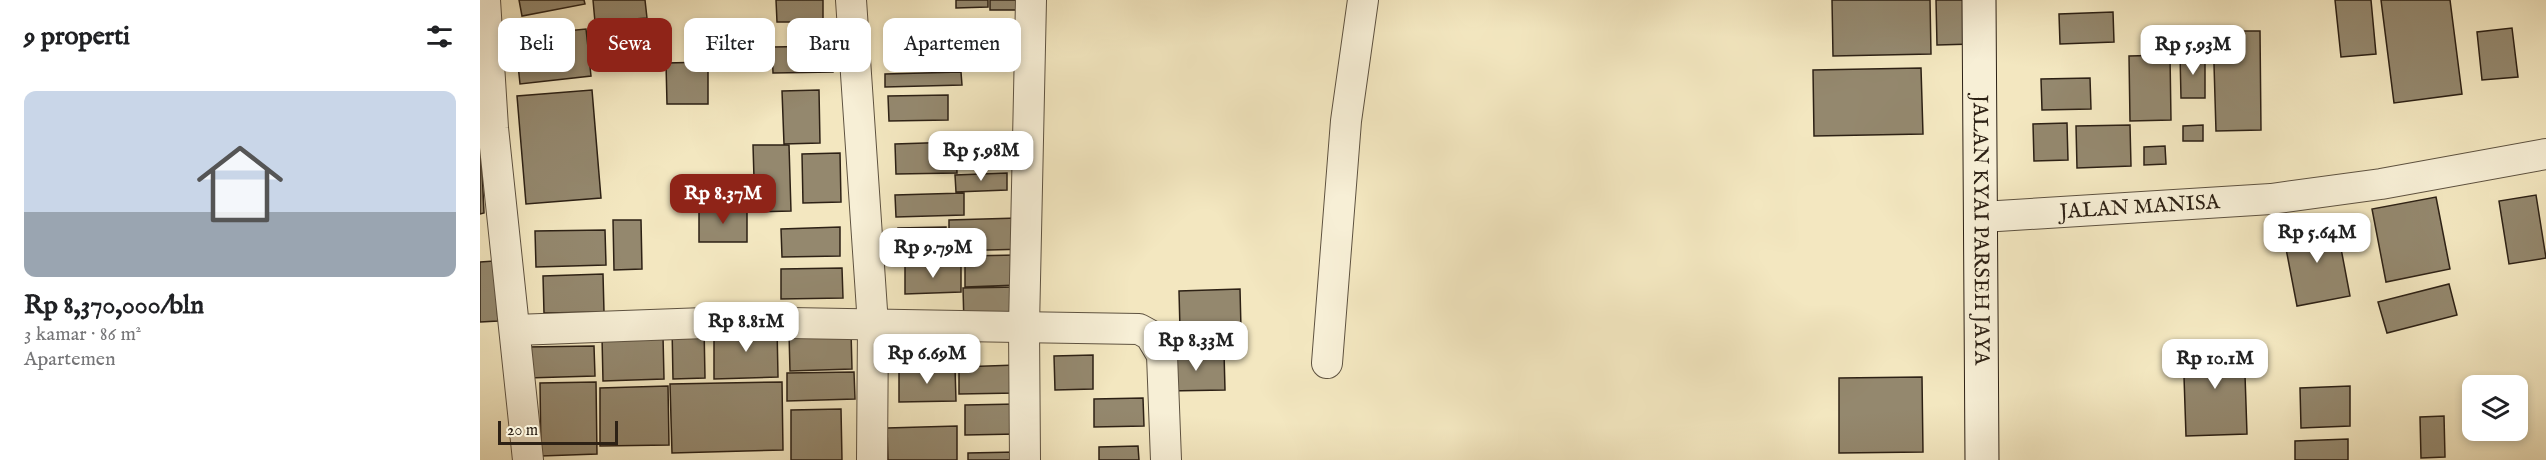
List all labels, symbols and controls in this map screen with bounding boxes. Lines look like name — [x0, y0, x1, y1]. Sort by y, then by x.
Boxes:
chip: Beli — [498, 18, 575, 72]
chip: Sewa — [587, 18, 672, 72]
chip: Filter — [684, 18, 775, 72]
chip: Baru — [787, 18, 871, 72]
chip: Apartemen — [883, 18, 1021, 72]
text: 9 properti — [24, 20, 130, 53]
icon: filters — [423, 20, 456, 53]
pin: Rp 5.93M — [2131, 25, 2255, 76]
text: Rp 5.93M — [2155, 32, 2231, 57]
street label: JALAN KYAI PARSEH JAYA — [1966, 93, 1995, 366]
icon: home — [186, 130, 294, 238]
pin: Rp 5.98M — [919, 131, 1043, 182]
text: Rp 5.98M — [942, 138, 1020, 163]
pin: Rp 8.37M — [661, 174, 785, 225]
text: Rp 8.37M — [684, 181, 762, 206]
street label: JALAN MANISA — [2057, 189, 2221, 226]
pin: Rp 5.64M — [2255, 213, 2379, 264]
text: Rp 5.64M — [2278, 220, 2356, 245]
pin: Rp 9.79M — [871, 228, 995, 279]
text: Rp 9.79M — [893, 235, 973, 260]
text: Rp 8,370,000/bln — [24, 289, 204, 322]
pin: Rp 8.81M — [684, 302, 808, 353]
text: Rp 8.81M — [708, 309, 784, 334]
pin: Rp 8.33M — [1134, 321, 1258, 372]
text: 3 kamar · 86 m² — [24, 322, 141, 347]
text: Rp 8.33M — [1158, 328, 1234, 353]
pin: Rp 6.69M — [865, 334, 989, 385]
pin: Rp 10.1M — [2153, 339, 2277, 390]
text: Rp 6.69M — [887, 341, 967, 366]
text: Rp 10.1M — [2176, 346, 2254, 371]
text: Apartemen — [24, 347, 116, 372]
map controls — [2462, 375, 2528, 441]
button: layers — [2462, 375, 2528, 441]
scale bar — [498, 418, 618, 446]
text: 20 m — [507, 421, 538, 441]

